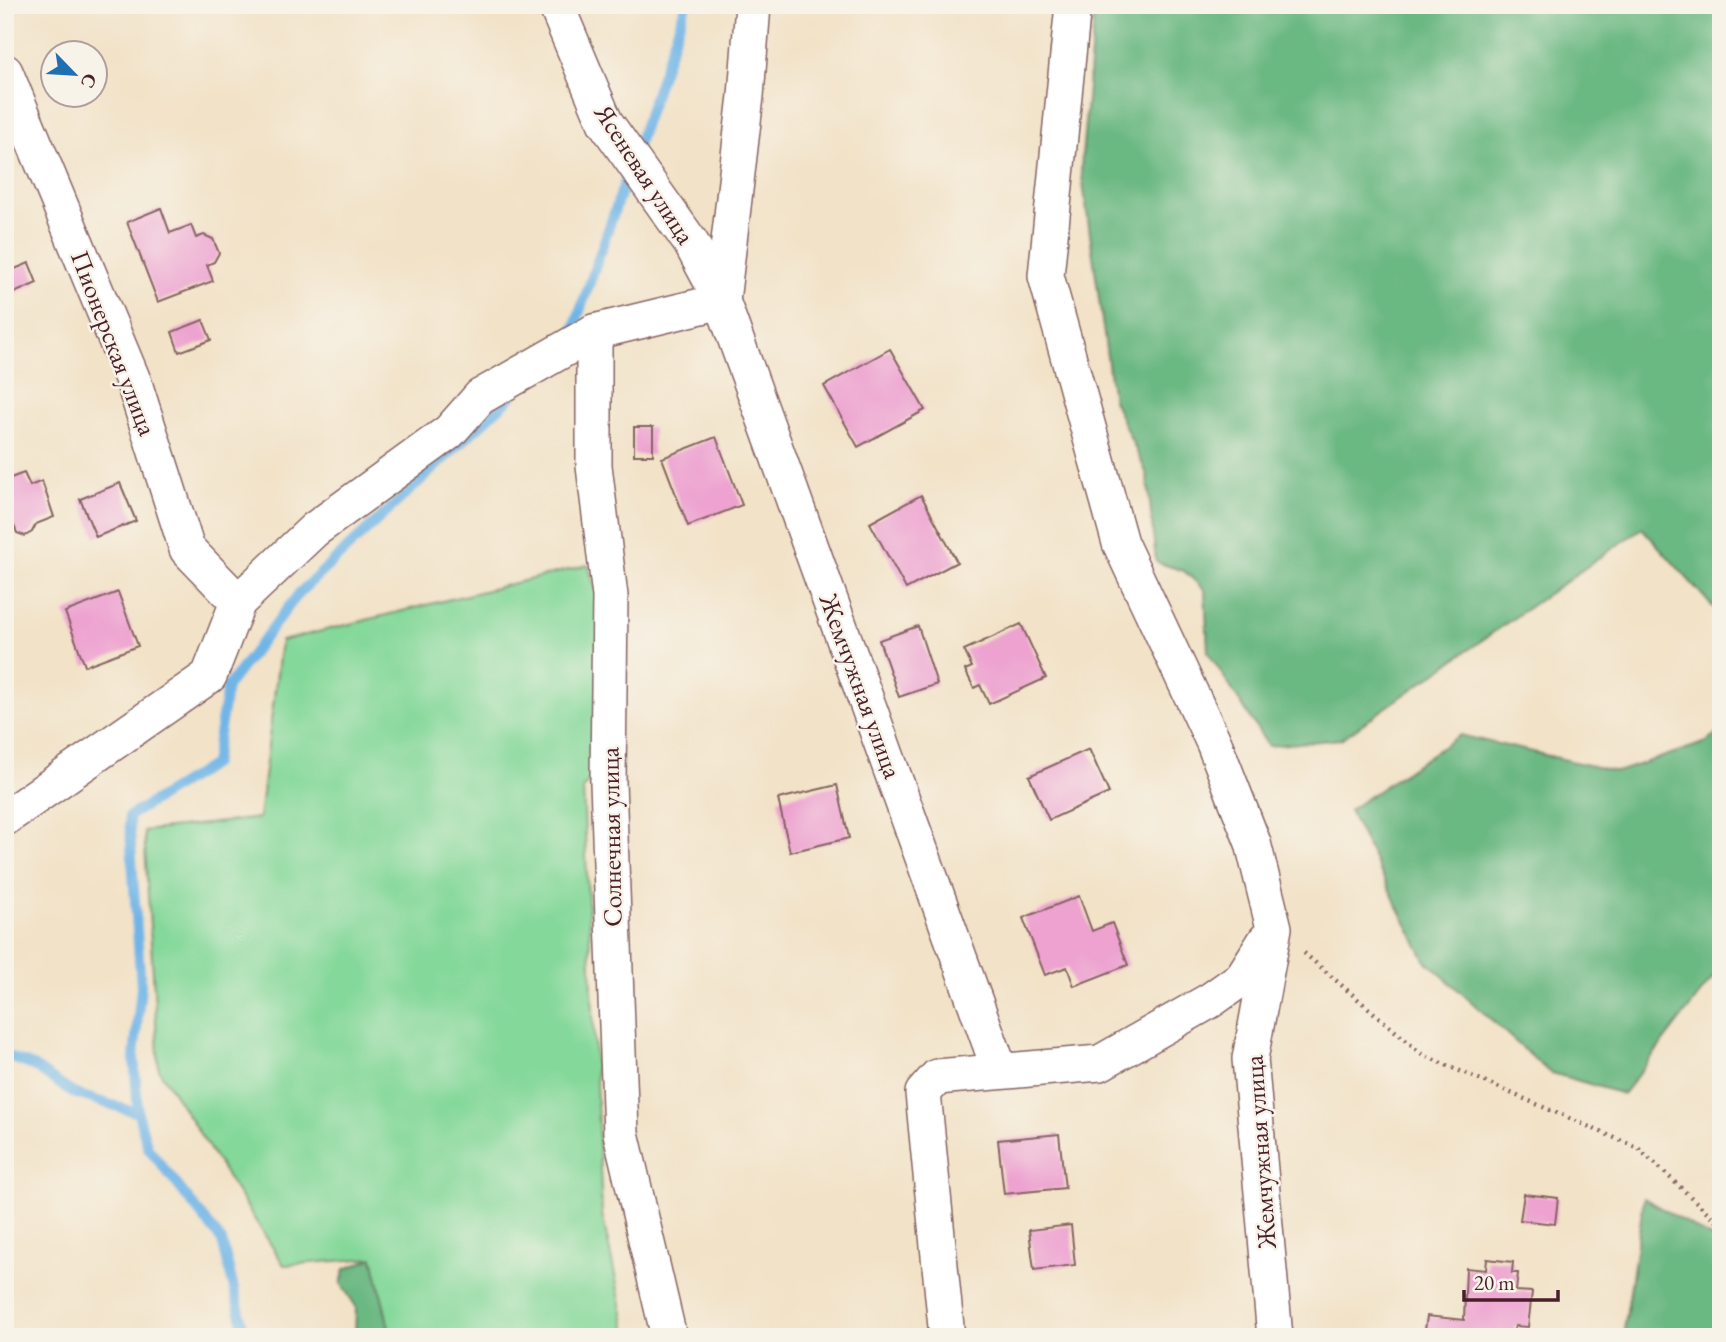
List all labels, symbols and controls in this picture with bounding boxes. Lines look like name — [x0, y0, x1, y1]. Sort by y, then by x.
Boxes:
north arrow — [38, 38, 108, 108]
text: С — [75, 70, 103, 92]
street label: Ясеневая улица — [587, 97, 703, 251]
street label: Пионерская улица — [63, 246, 165, 441]
street label: Жемчужная улица — [811, 588, 910, 784]
street label: Солнечная улица — [592, 746, 630, 927]
street label: Жемчужная улица — [1236, 1053, 1284, 1251]
scale bar — [1464, 1258, 1558, 1302]
text: 20 m — [1474, 1269, 1515, 1296]

